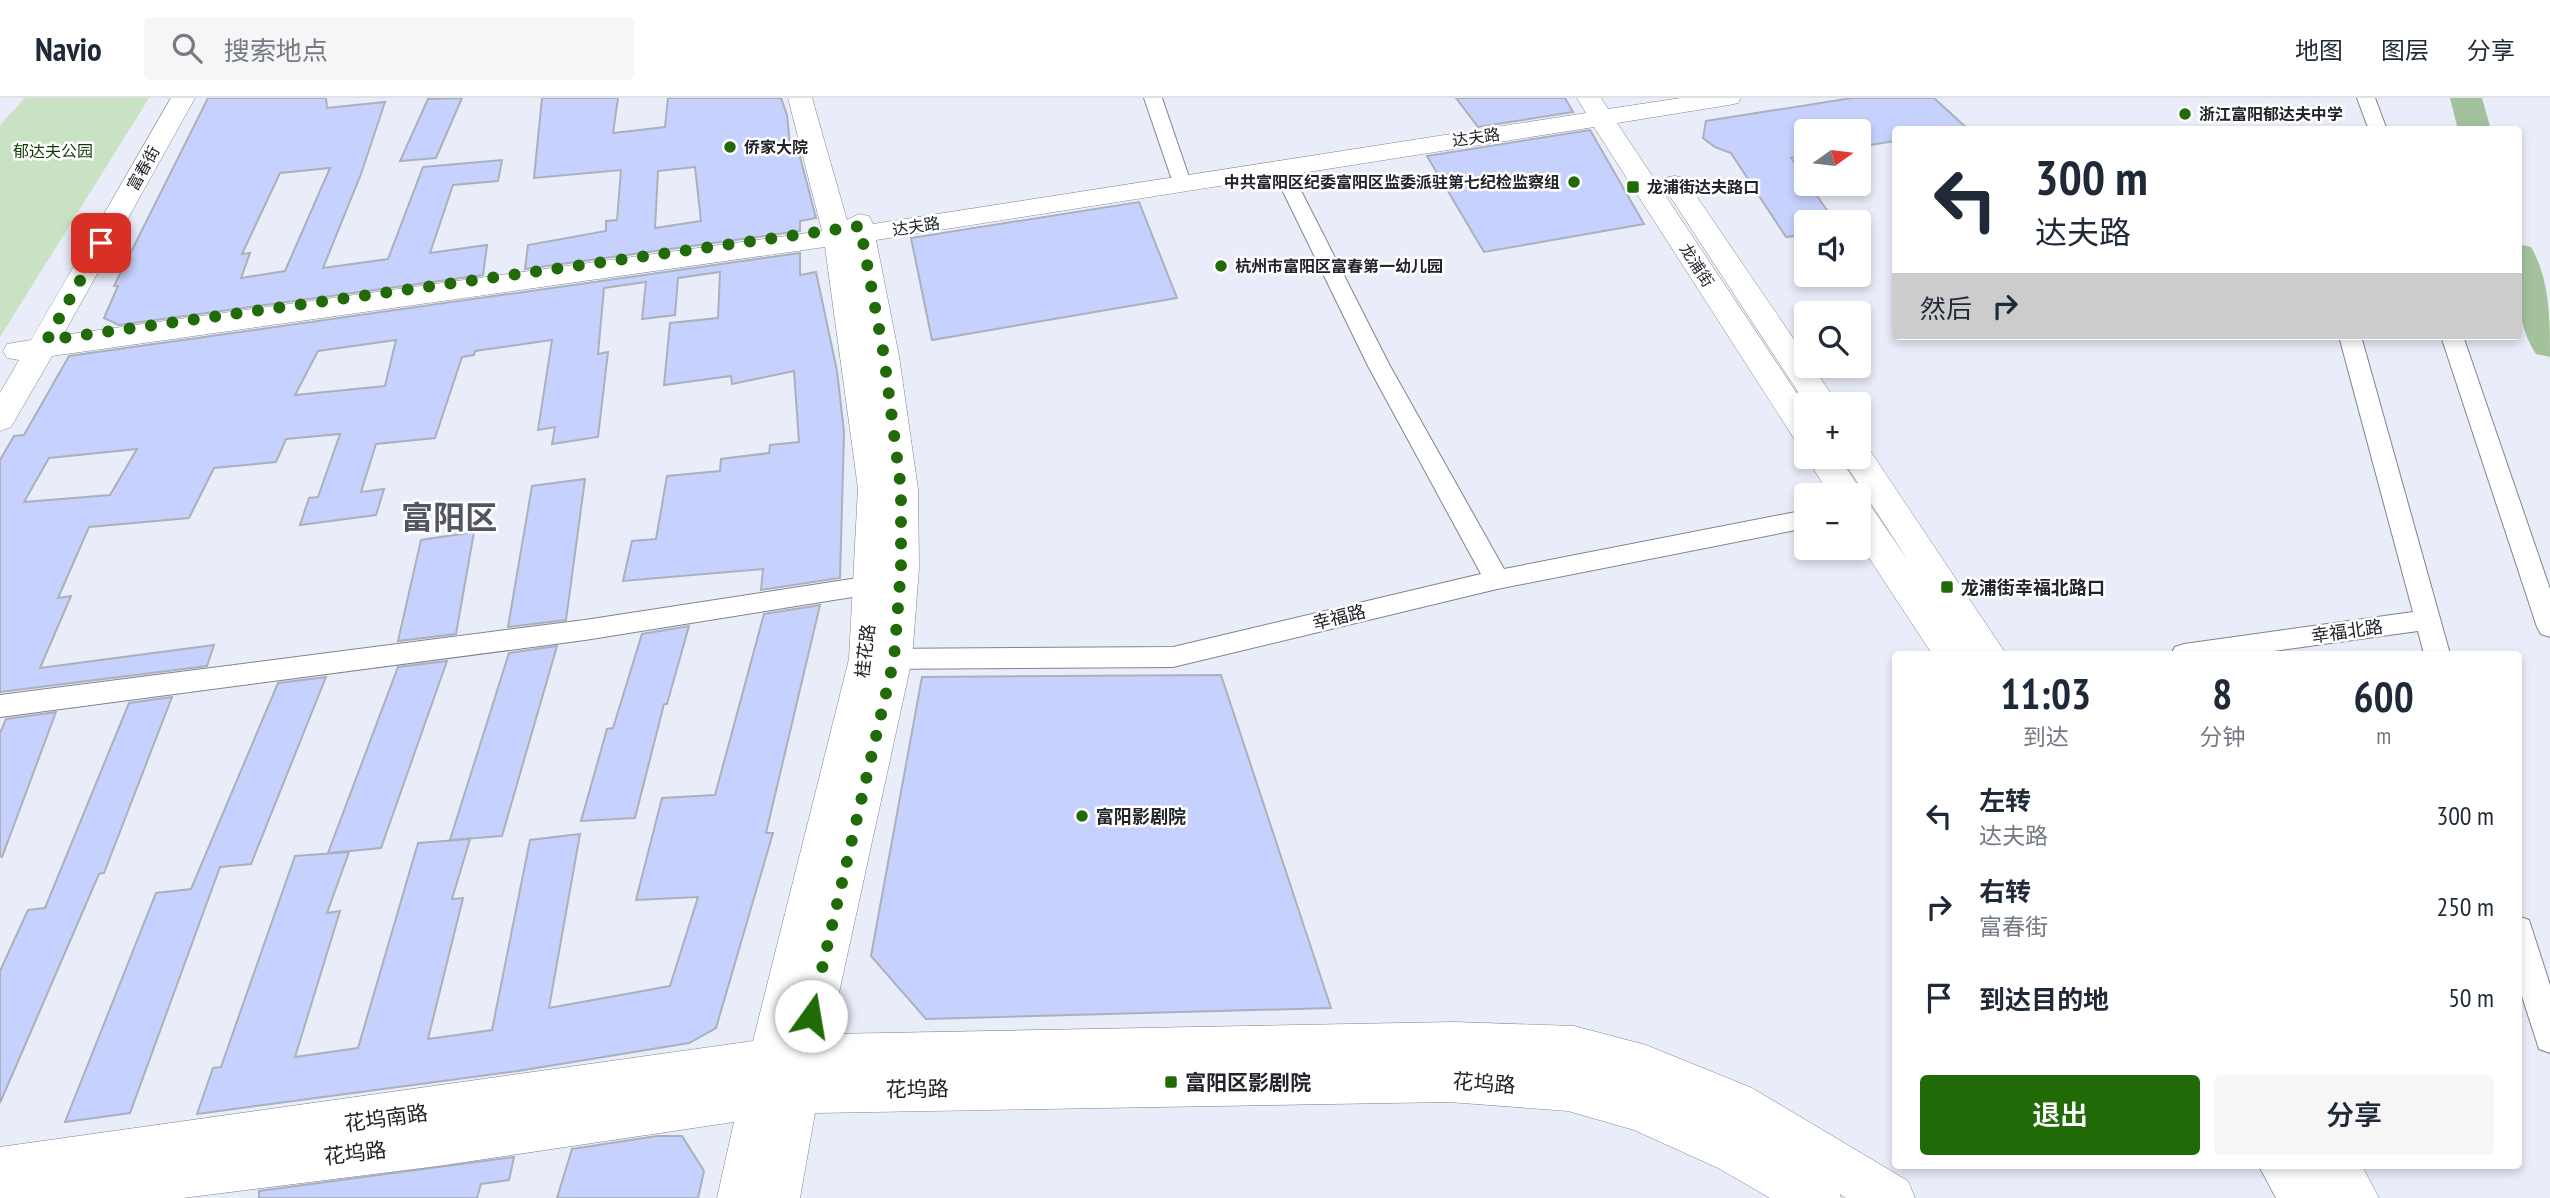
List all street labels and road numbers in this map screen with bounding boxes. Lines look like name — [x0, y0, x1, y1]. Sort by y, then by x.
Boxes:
street label: 达夫路 — [1451, 124, 1501, 150]
street label: 富春街 — [123, 142, 163, 194]
street label: 达夫路 — [891, 212, 941, 240]
street label: 龙浦街 — [1676, 239, 1718, 291]
street label: 幸福路 — [1310, 599, 1368, 635]
street label: 幸福北路 — [2310, 615, 2384, 647]
street label: 桂花路 — [850, 623, 880, 679]
street label: 花坞路 — [1452, 1067, 1516, 1099]
street label: 花坞路 — [885, 1075, 949, 1103]
street label: 花坞南路 — [343, 1099, 429, 1137]
street label: 花坞路 — [322, 1136, 388, 1170]

